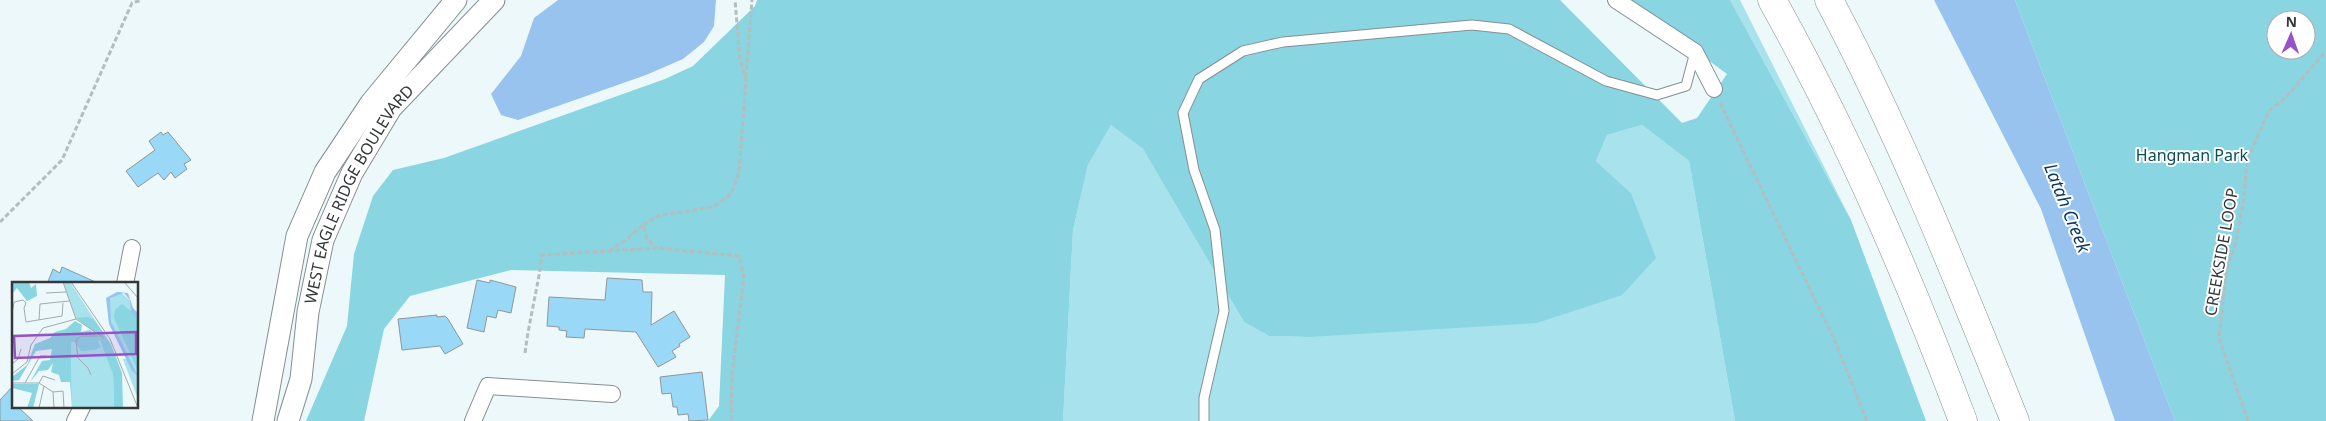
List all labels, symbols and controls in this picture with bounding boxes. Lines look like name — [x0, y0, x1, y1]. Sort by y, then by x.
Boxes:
north arrow — [2266, 10, 2316, 60]
text: N — [2285, 12, 2297, 31]
street label: WEST EAGLE RIDGE BOULEVARD — [299, 80, 419, 306]
park label: Hangman Park — [2136, 144, 2249, 166]
water label: Latah Creek — [2039, 159, 2097, 257]
street label: CREEKSIDE LOOP — [2199, 186, 2243, 318]
inset map — [12, 282, 139, 408]

